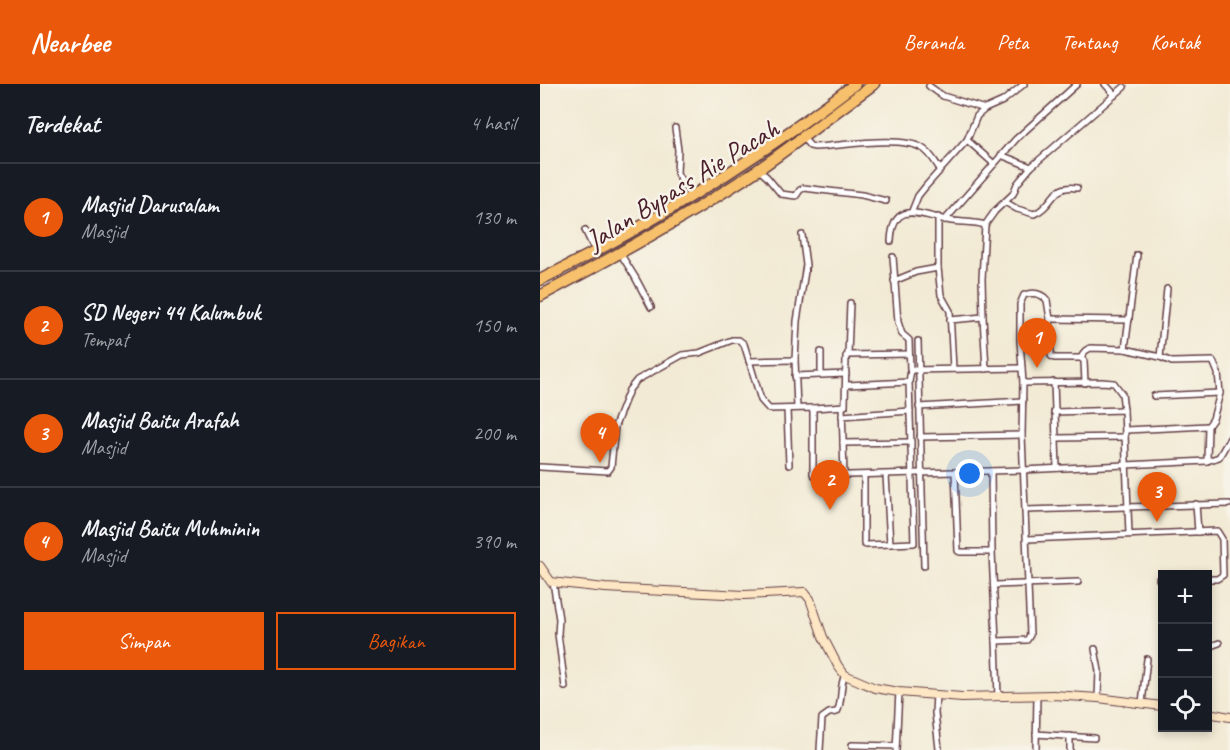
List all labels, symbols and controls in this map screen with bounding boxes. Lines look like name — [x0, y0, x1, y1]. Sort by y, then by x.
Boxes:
text: Nearbee — [30, 25, 110, 60]
text: Beranda — [904, 29, 964, 55]
text: Peta — [997, 29, 1028, 55]
text: Tentang — [1061, 29, 1118, 55]
text: Kontak — [1151, 29, 1200, 55]
text: Terdekat — [24, 107, 100, 140]
street label: Jalan Bypass Aie Pacah — [577, 110, 786, 258]
text: 4 hasil — [470, 111, 516, 136]
text: Masjid Darusalam — [81, 191, 218, 219]
text: 1 — [39, 205, 48, 230]
text: 130 m — [473, 205, 516, 230]
text: Masjid — [81, 219, 127, 244]
text: SD Negeri 44 Kalumbuk — [81, 299, 260, 327]
text: 2 — [39, 313, 48, 338]
text: 150 m — [473, 313, 516, 338]
pin: 1 — [1018, 318, 1056, 368]
text: Tempat — [81, 327, 128, 352]
text: Masjid Baitu Arafah — [81, 407, 239, 435]
pin: 4 — [580, 414, 620, 463]
text: 3 — [39, 421, 48, 446]
text: 200 m — [473, 421, 516, 446]
text: Masjid — [81, 435, 127, 460]
your location — [955, 459, 984, 488]
pin: 2 — [810, 460, 850, 510]
pin: 3 — [1138, 472, 1176, 522]
text: Masjid Baitu Muhminin — [81, 515, 259, 543]
text: 4 — [39, 529, 48, 554]
text: 390 m — [473, 529, 516, 554]
text: Masjid — [81, 543, 127, 568]
map controls — [1158, 570, 1212, 732]
button: + — [1158, 570, 1212, 624]
button: Simpan — [24, 612, 264, 670]
button: Bagikan — [276, 612, 516, 670]
button: − — [1158, 624, 1212, 678]
button: locate — [1158, 678, 1212, 732]

